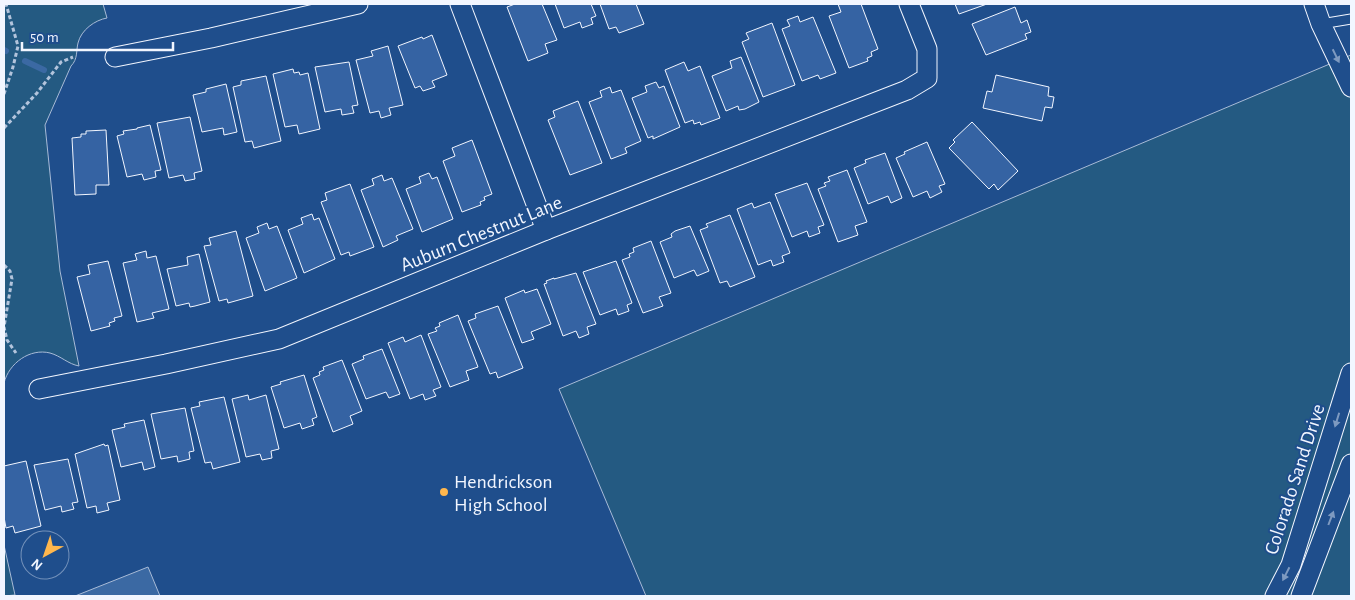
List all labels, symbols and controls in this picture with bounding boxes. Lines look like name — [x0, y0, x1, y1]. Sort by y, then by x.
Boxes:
scale bar — [22, 20, 174, 52]
text: 50 m — [30, 30, 59, 45]
one-way arrow — [1332, 49, 1340, 63]
street label: Auburn Chestnut Lane — [398, 192, 565, 276]
street label: Colorado Sand Drive — [1261, 402, 1329, 557]
one-way arrow — [1333, 412, 1340, 427]
place label: Hendrickson High School — [454, 472, 553, 515]
marker: Hendrickson High School — [438, 486, 450, 498]
one-way arrow — [1327, 510, 1335, 525]
north arrow — [20, 530, 70, 580]
text: N — [29, 556, 46, 573]
one-way arrow — [1282, 567, 1290, 581]

